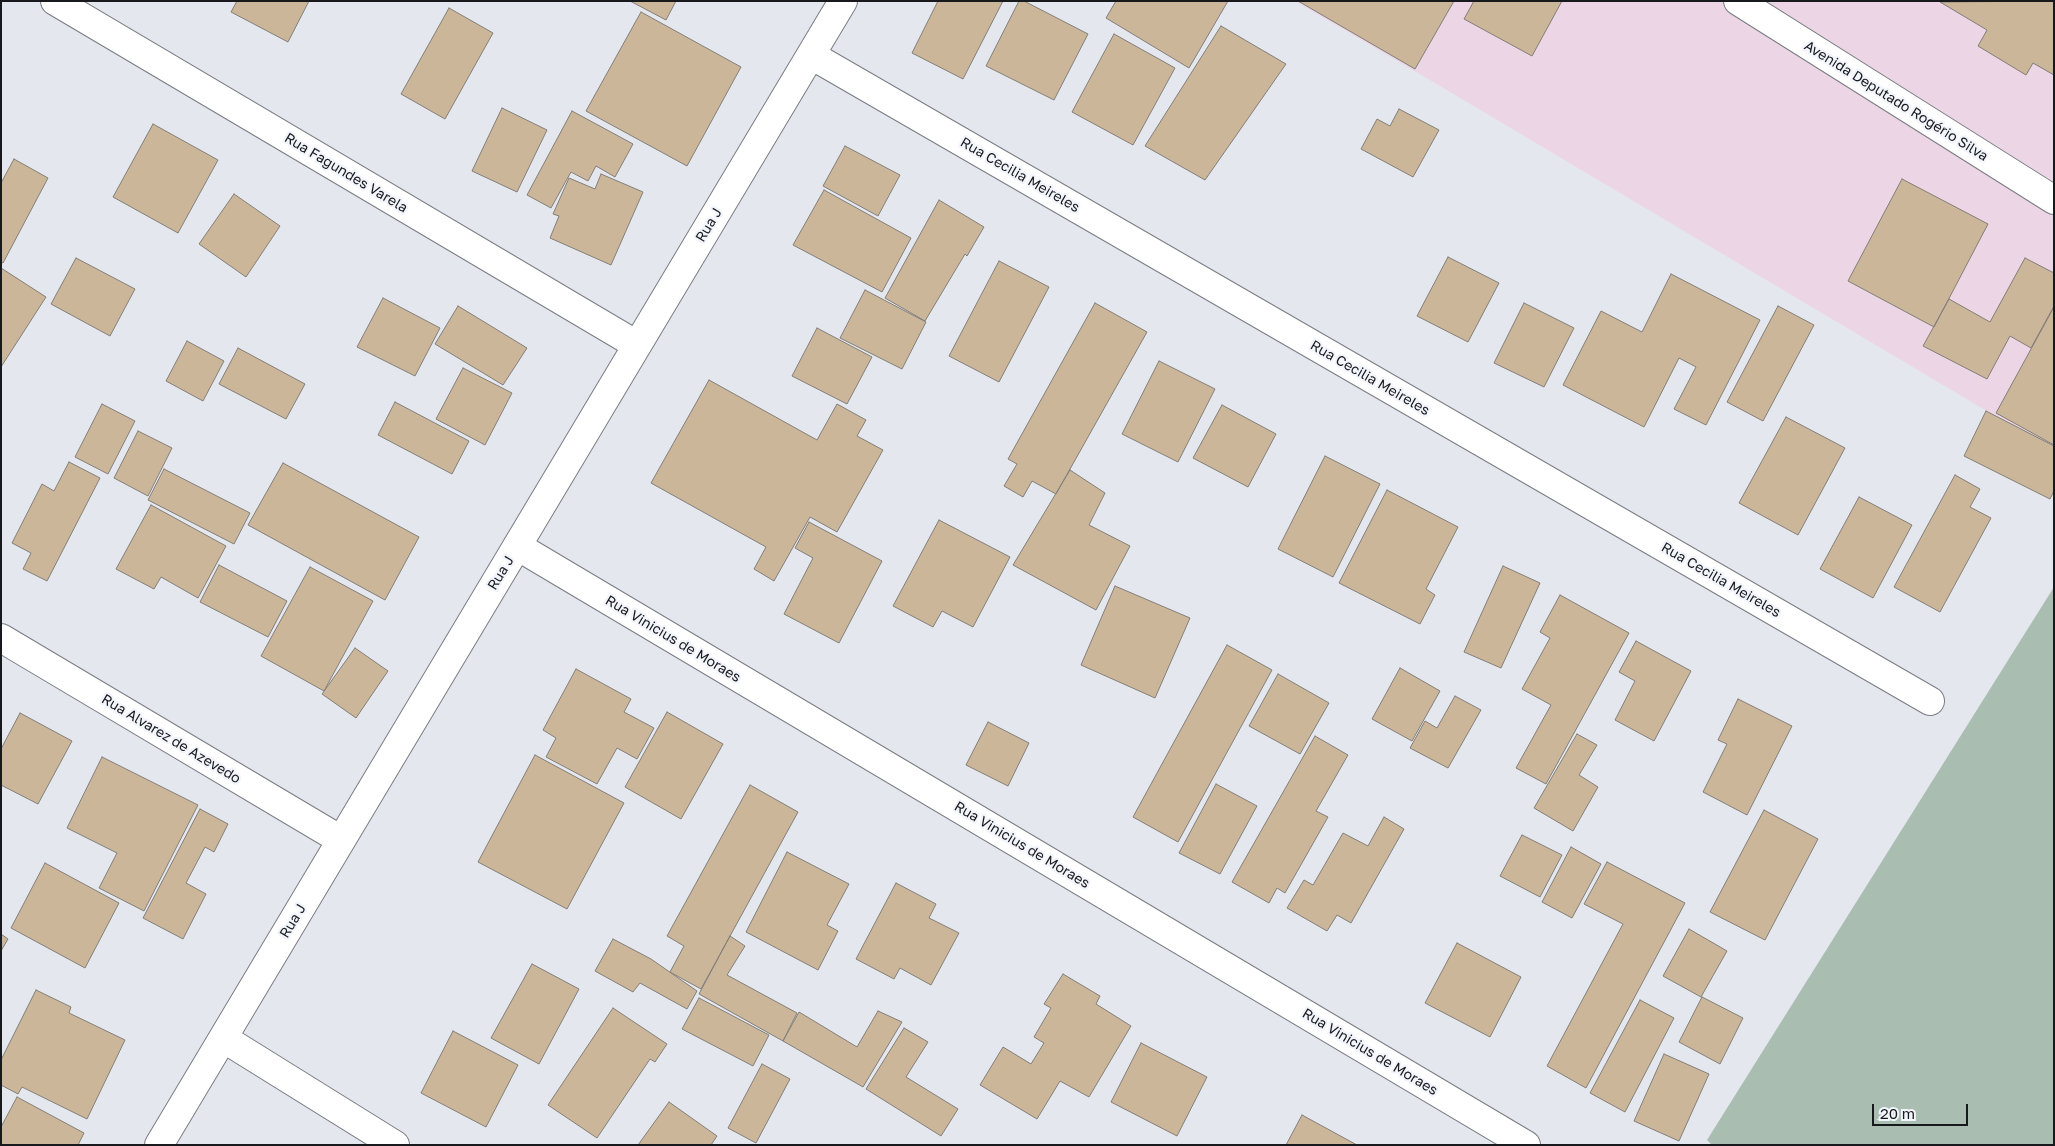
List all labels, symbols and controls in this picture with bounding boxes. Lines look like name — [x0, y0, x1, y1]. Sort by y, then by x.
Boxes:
street label: Avenida Deputado Rogério Silva — [1801, 37, 1991, 165]
street label: Rua Fagundes Varela — [281, 130, 411, 216]
street label: Rua Cecilia Meireles — [957, 134, 1083, 216]
street label: Rua J — [692, 205, 726, 245]
street label: Rua Cecilia Meireles — [1307, 337, 1433, 419]
street label: Rua Cecilia Meireles — [1658, 539, 1784, 621]
street label: Rua J — [484, 553, 518, 593]
street label: Rua Vinicius de Moraes — [602, 592, 744, 686]
street label: Rua Alvarez de Azevedo — [98, 691, 244, 787]
street label: Rua Vinicius de Moraes — [951, 798, 1093, 892]
street label: Rua J — [276, 901, 310, 941]
street label: Rua Vinicius de Moraes — [1299, 1005, 1441, 1099]
scale bar — [1875, 1094, 1971, 1126]
text: 20 m — [1880, 1104, 1915, 1122]

